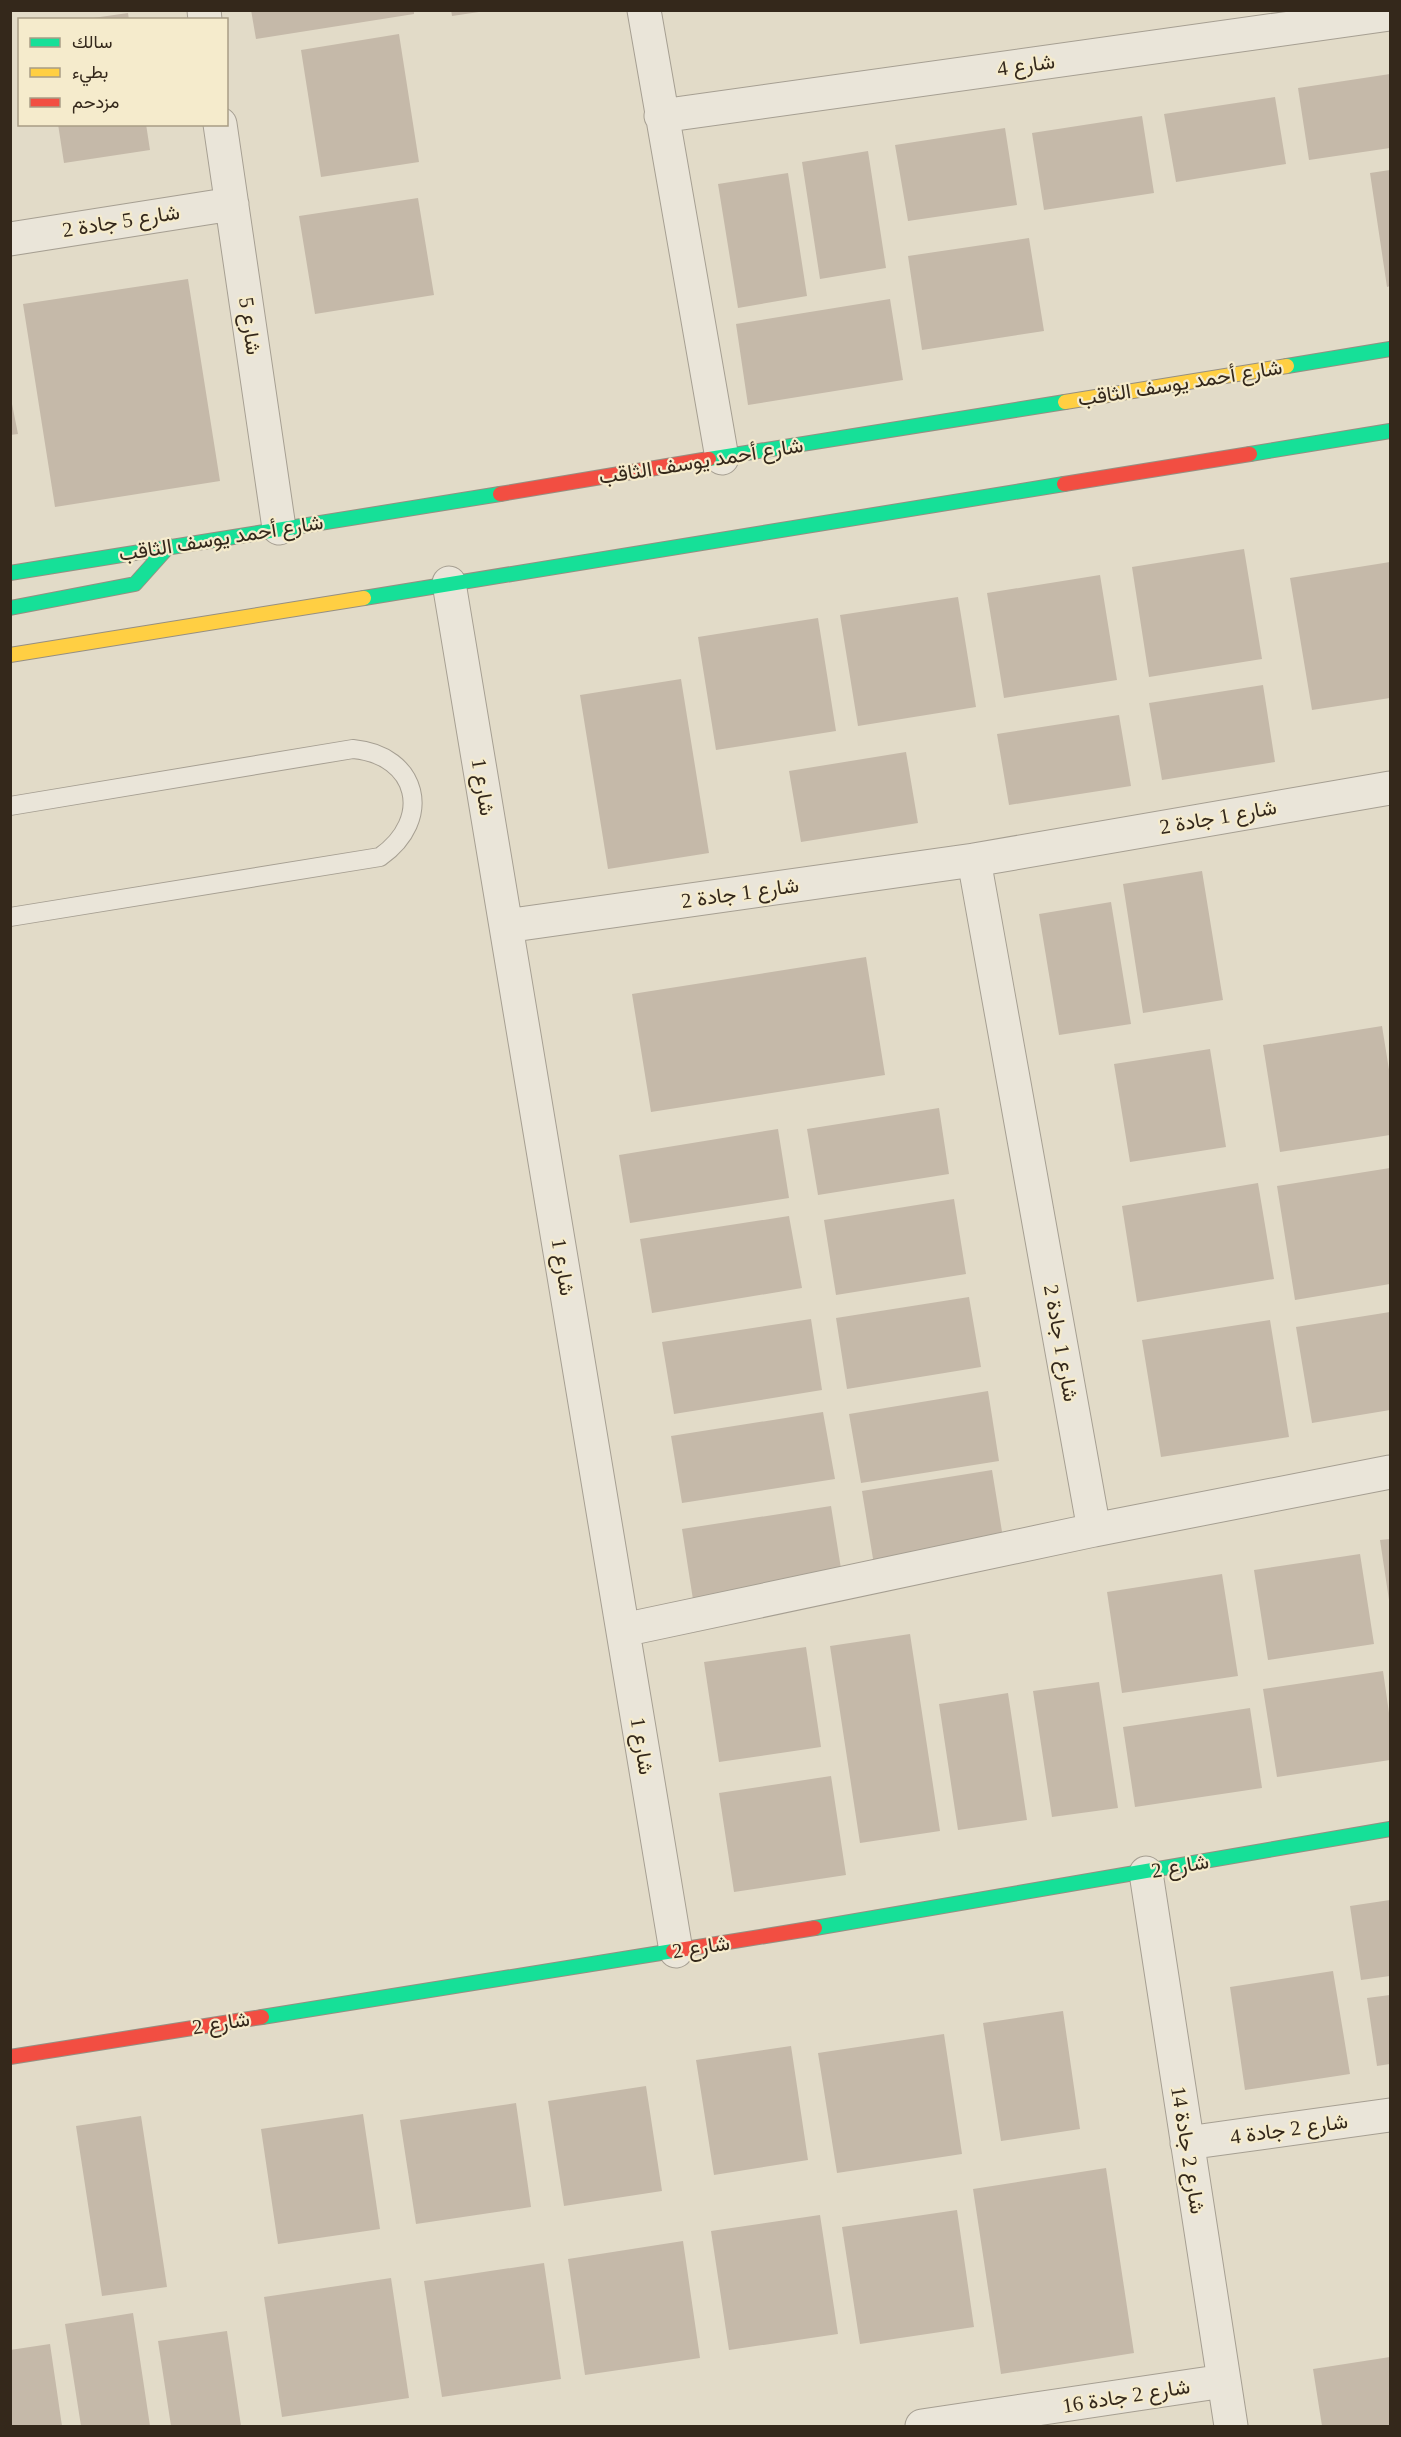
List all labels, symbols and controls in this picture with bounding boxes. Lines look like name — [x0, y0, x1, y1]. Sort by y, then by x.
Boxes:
legend — [18, 18, 228, 126]
text: سالك — [72, 32, 112, 52]
street label: شارع 4 — [996, 49, 1057, 83]
text: بطيء — [72, 62, 108, 87]
text: مزدحم — [72, 92, 119, 114]
street label: شارع 5 جادة 2 — [61, 200, 182, 244]
street label: شارع 5 — [232, 296, 266, 357]
street label: شارع أحمد يوسف الثاقب — [1076, 355, 1284, 413]
street label: شارع أحمد يوسف الثاقب — [597, 433, 805, 491]
street label: شارع أحمد يوسف الثاقب — [117, 510, 325, 568]
street label: شارع 1 — [465, 756, 499, 818]
street label: شارع 1 جادة 2 — [1158, 795, 1279, 841]
street label: شارع 1 جادة 2 — [680, 873, 801, 915]
street label: شارع 1 — [545, 1236, 579, 1298]
street label: شارع 1 جادة 2 — [1037, 1283, 1083, 1404]
street label: شارع 1 — [624, 1715, 658, 1777]
street label: شارع 2 — [1149, 1849, 1211, 1885]
street label: شارع 2 — [670, 1931, 732, 1965]
street label: شارع 2 — [190, 2007, 252, 2041]
street label: شارع 2 جادة 14 — [1164, 2084, 1210, 2216]
street label: شارع 2 جادة 4 — [1229, 2109, 1350, 2151]
street label: شارع 2 جادة 16 — [1060, 2374, 1192, 2420]

